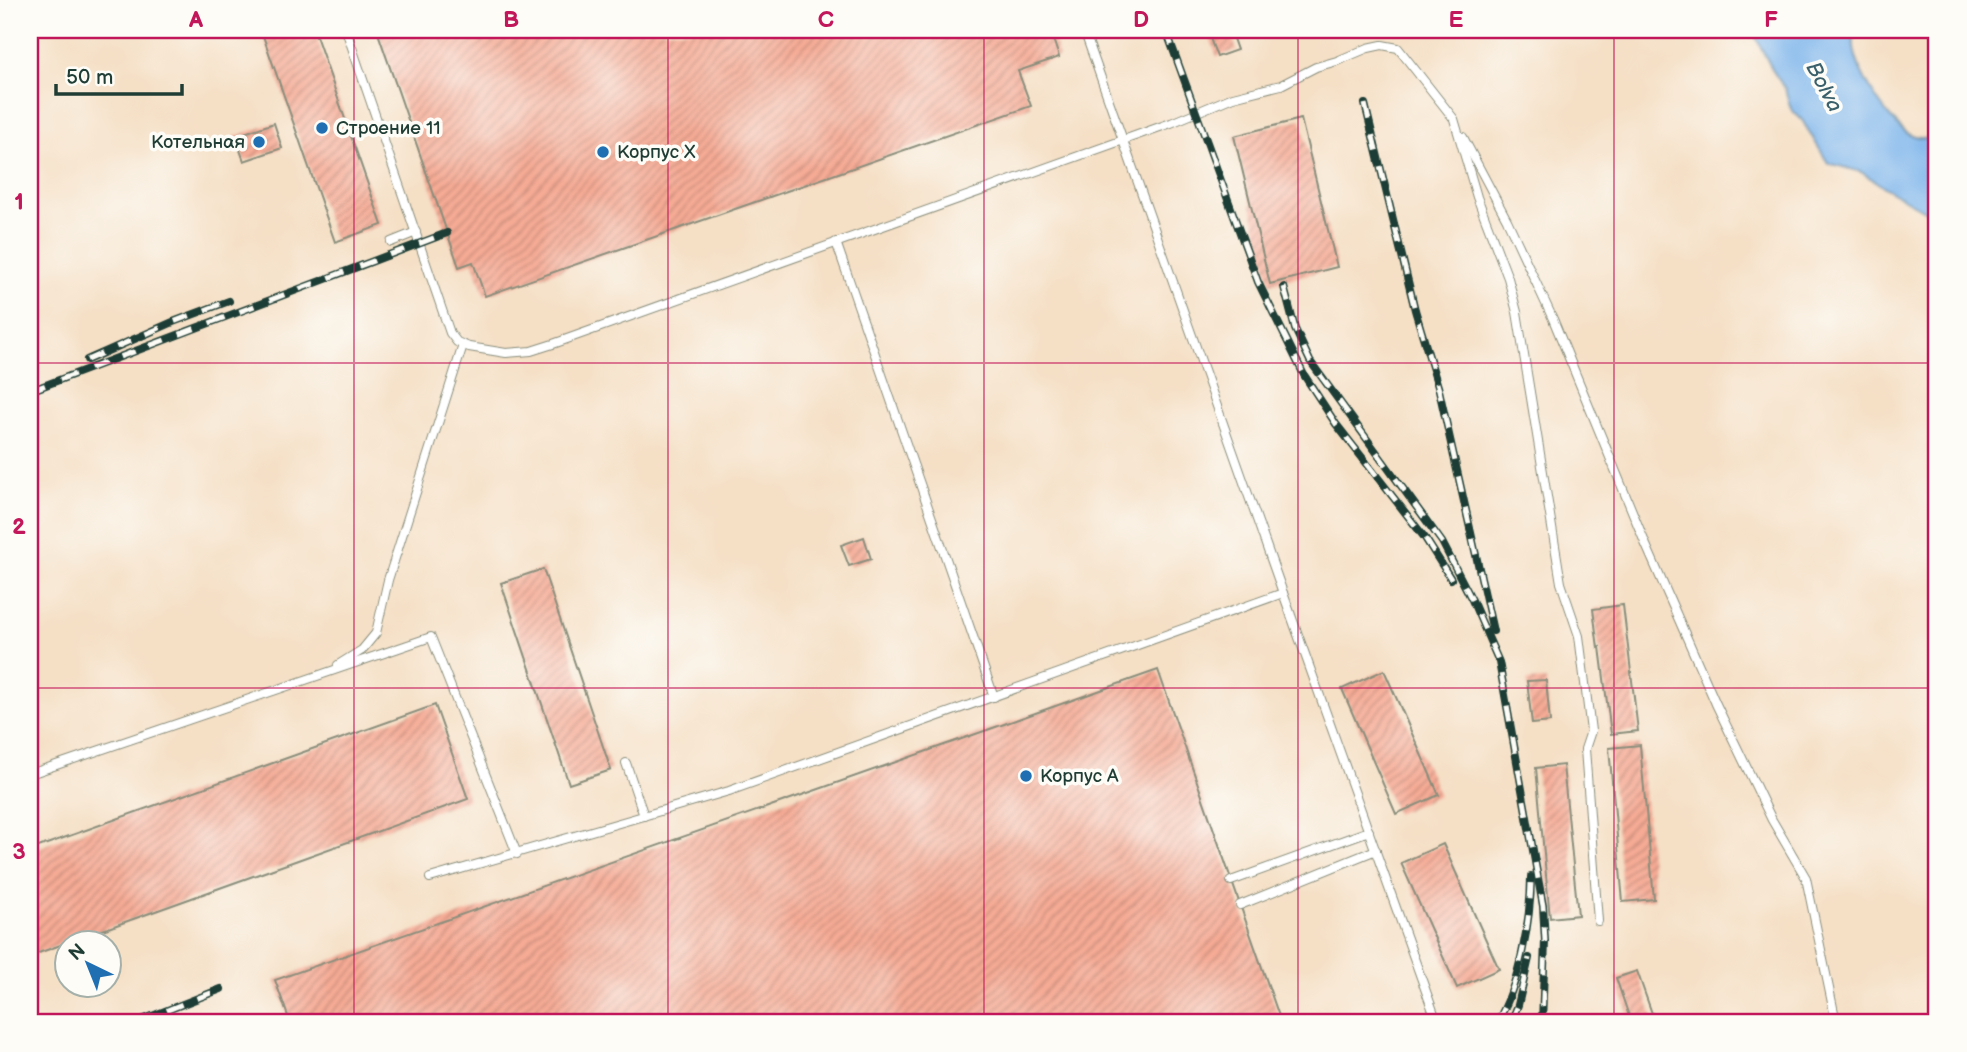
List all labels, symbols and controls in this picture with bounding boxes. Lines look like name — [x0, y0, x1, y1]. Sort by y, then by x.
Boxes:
text: A — [188, 6, 204, 34]
text: B — [503, 6, 519, 34]
text: C — [818, 6, 834, 34]
text: D — [1133, 6, 1149, 34]
text: E — [1449, 6, 1464, 34]
text: F — [1764, 6, 1778, 34]
scale bar — [56, 52, 182, 96]
water label: Bolva — [1800, 58, 1848, 116]
text: 50 m — [66, 65, 113, 90]
place label: Строение 11 — [336, 117, 441, 140]
marker: Строение 11 — [314, 120, 330, 136]
place label: Котельная — [151, 131, 245, 154]
marker: Котельная — [251, 134, 267, 150]
place label: Корпус Х — [617, 141, 696, 164]
marker: Корпус Х — [595, 144, 611, 160]
text: 1 — [14, 188, 24, 216]
text: 2 — [12, 513, 26, 541]
place label: Корпус А — [1040, 765, 1119, 788]
marker: Корпус А — [1018, 768, 1034, 784]
text: 3 — [12, 838, 26, 866]
north arrow — [52, 930, 122, 1000]
text: N — [64, 939, 90, 966]

